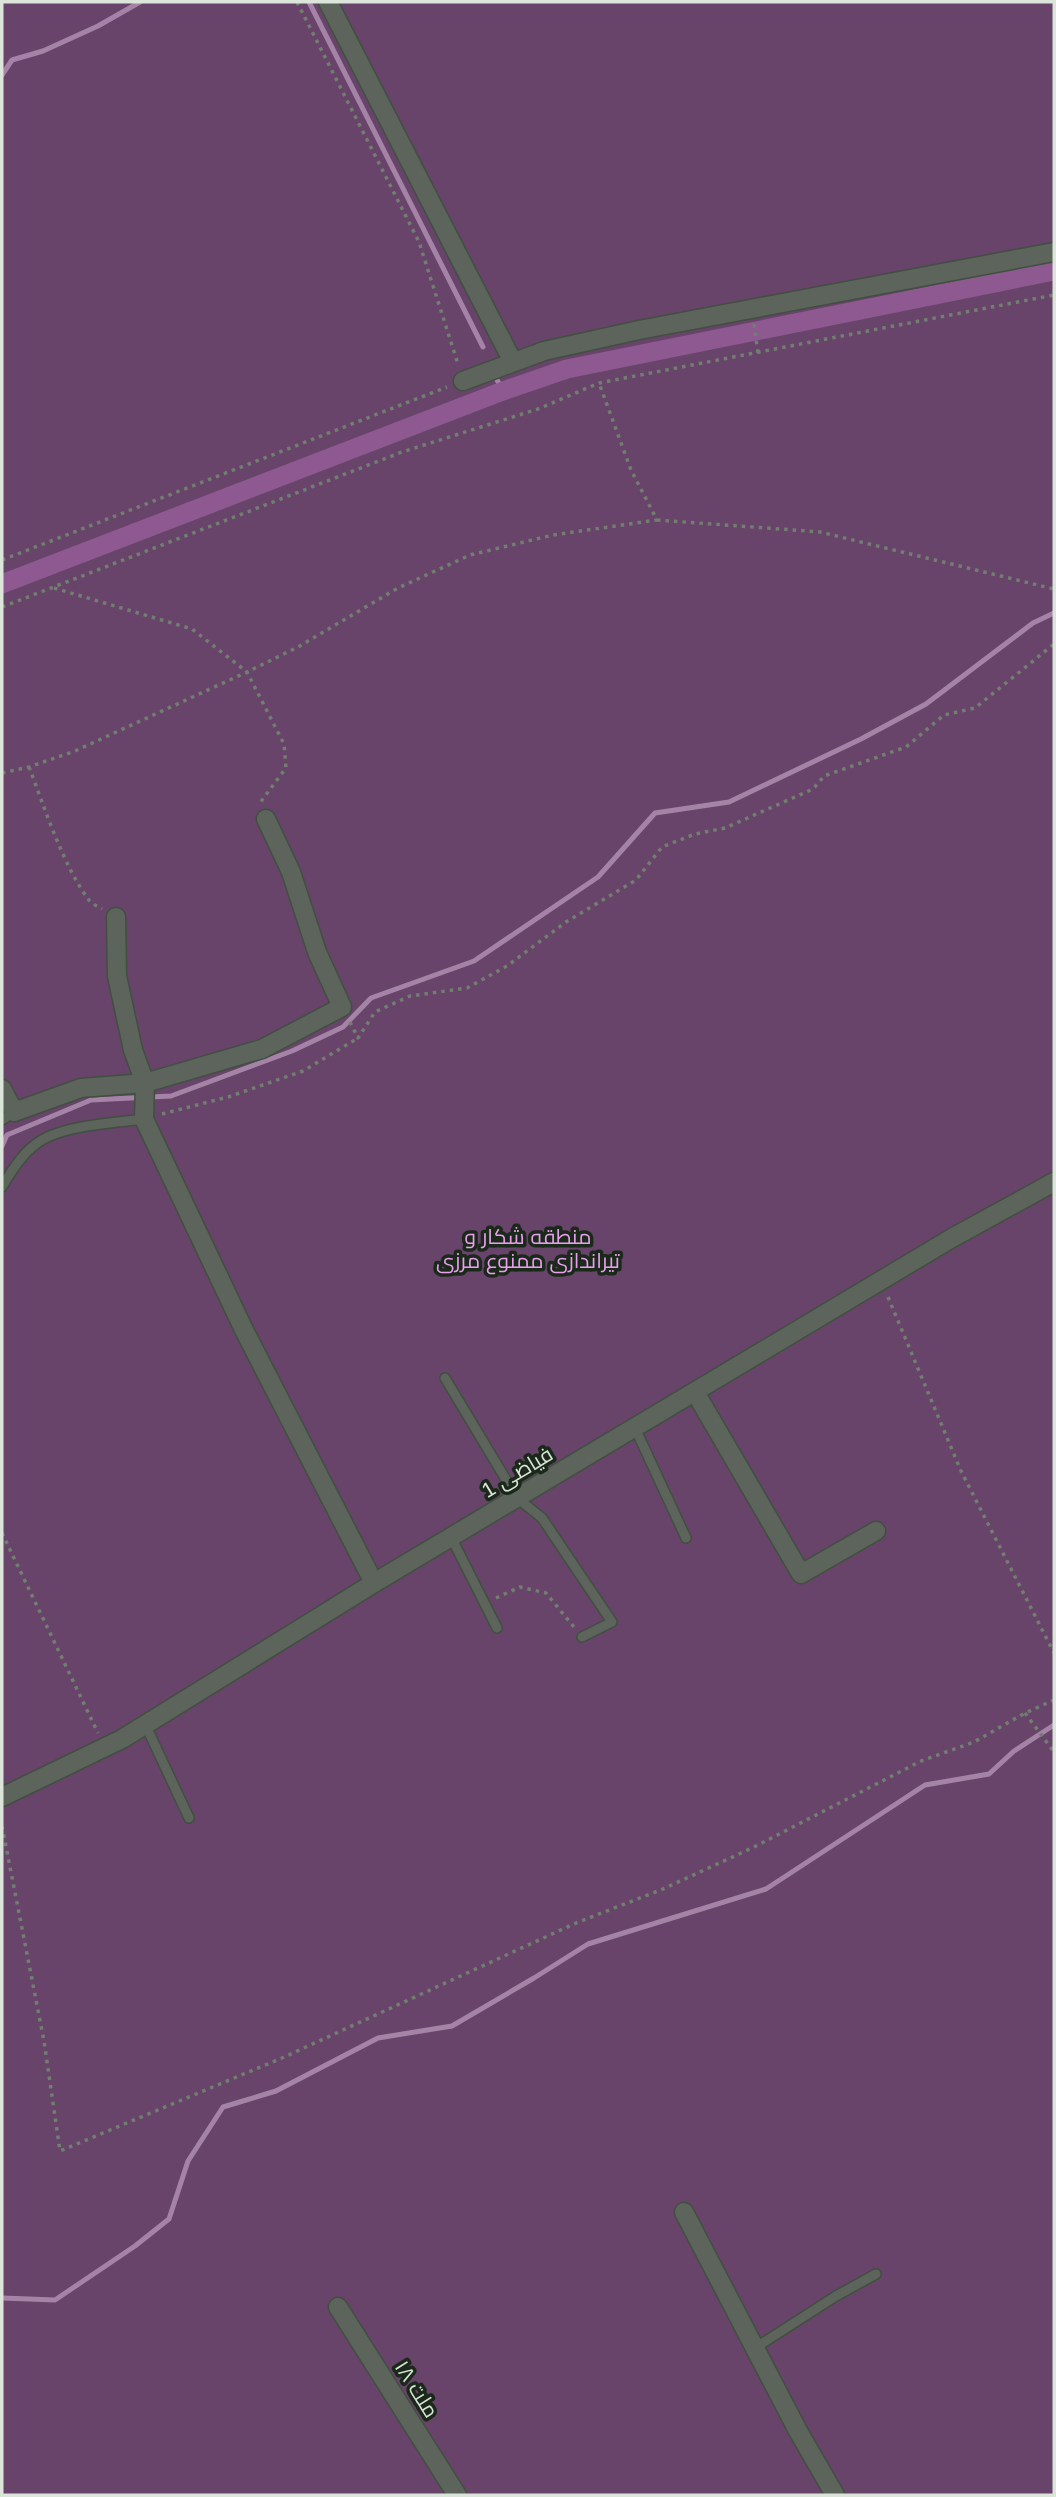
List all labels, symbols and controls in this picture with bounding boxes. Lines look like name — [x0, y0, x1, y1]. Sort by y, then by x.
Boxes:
park label: منطقه شکار و تیراندازی ممنوع مرزی — [436, 1225, 620, 1275]
street label: فیاضی 1 — [477, 1442, 558, 1504]
street label: ملت ۱۸ — [391, 2356, 443, 2422]

